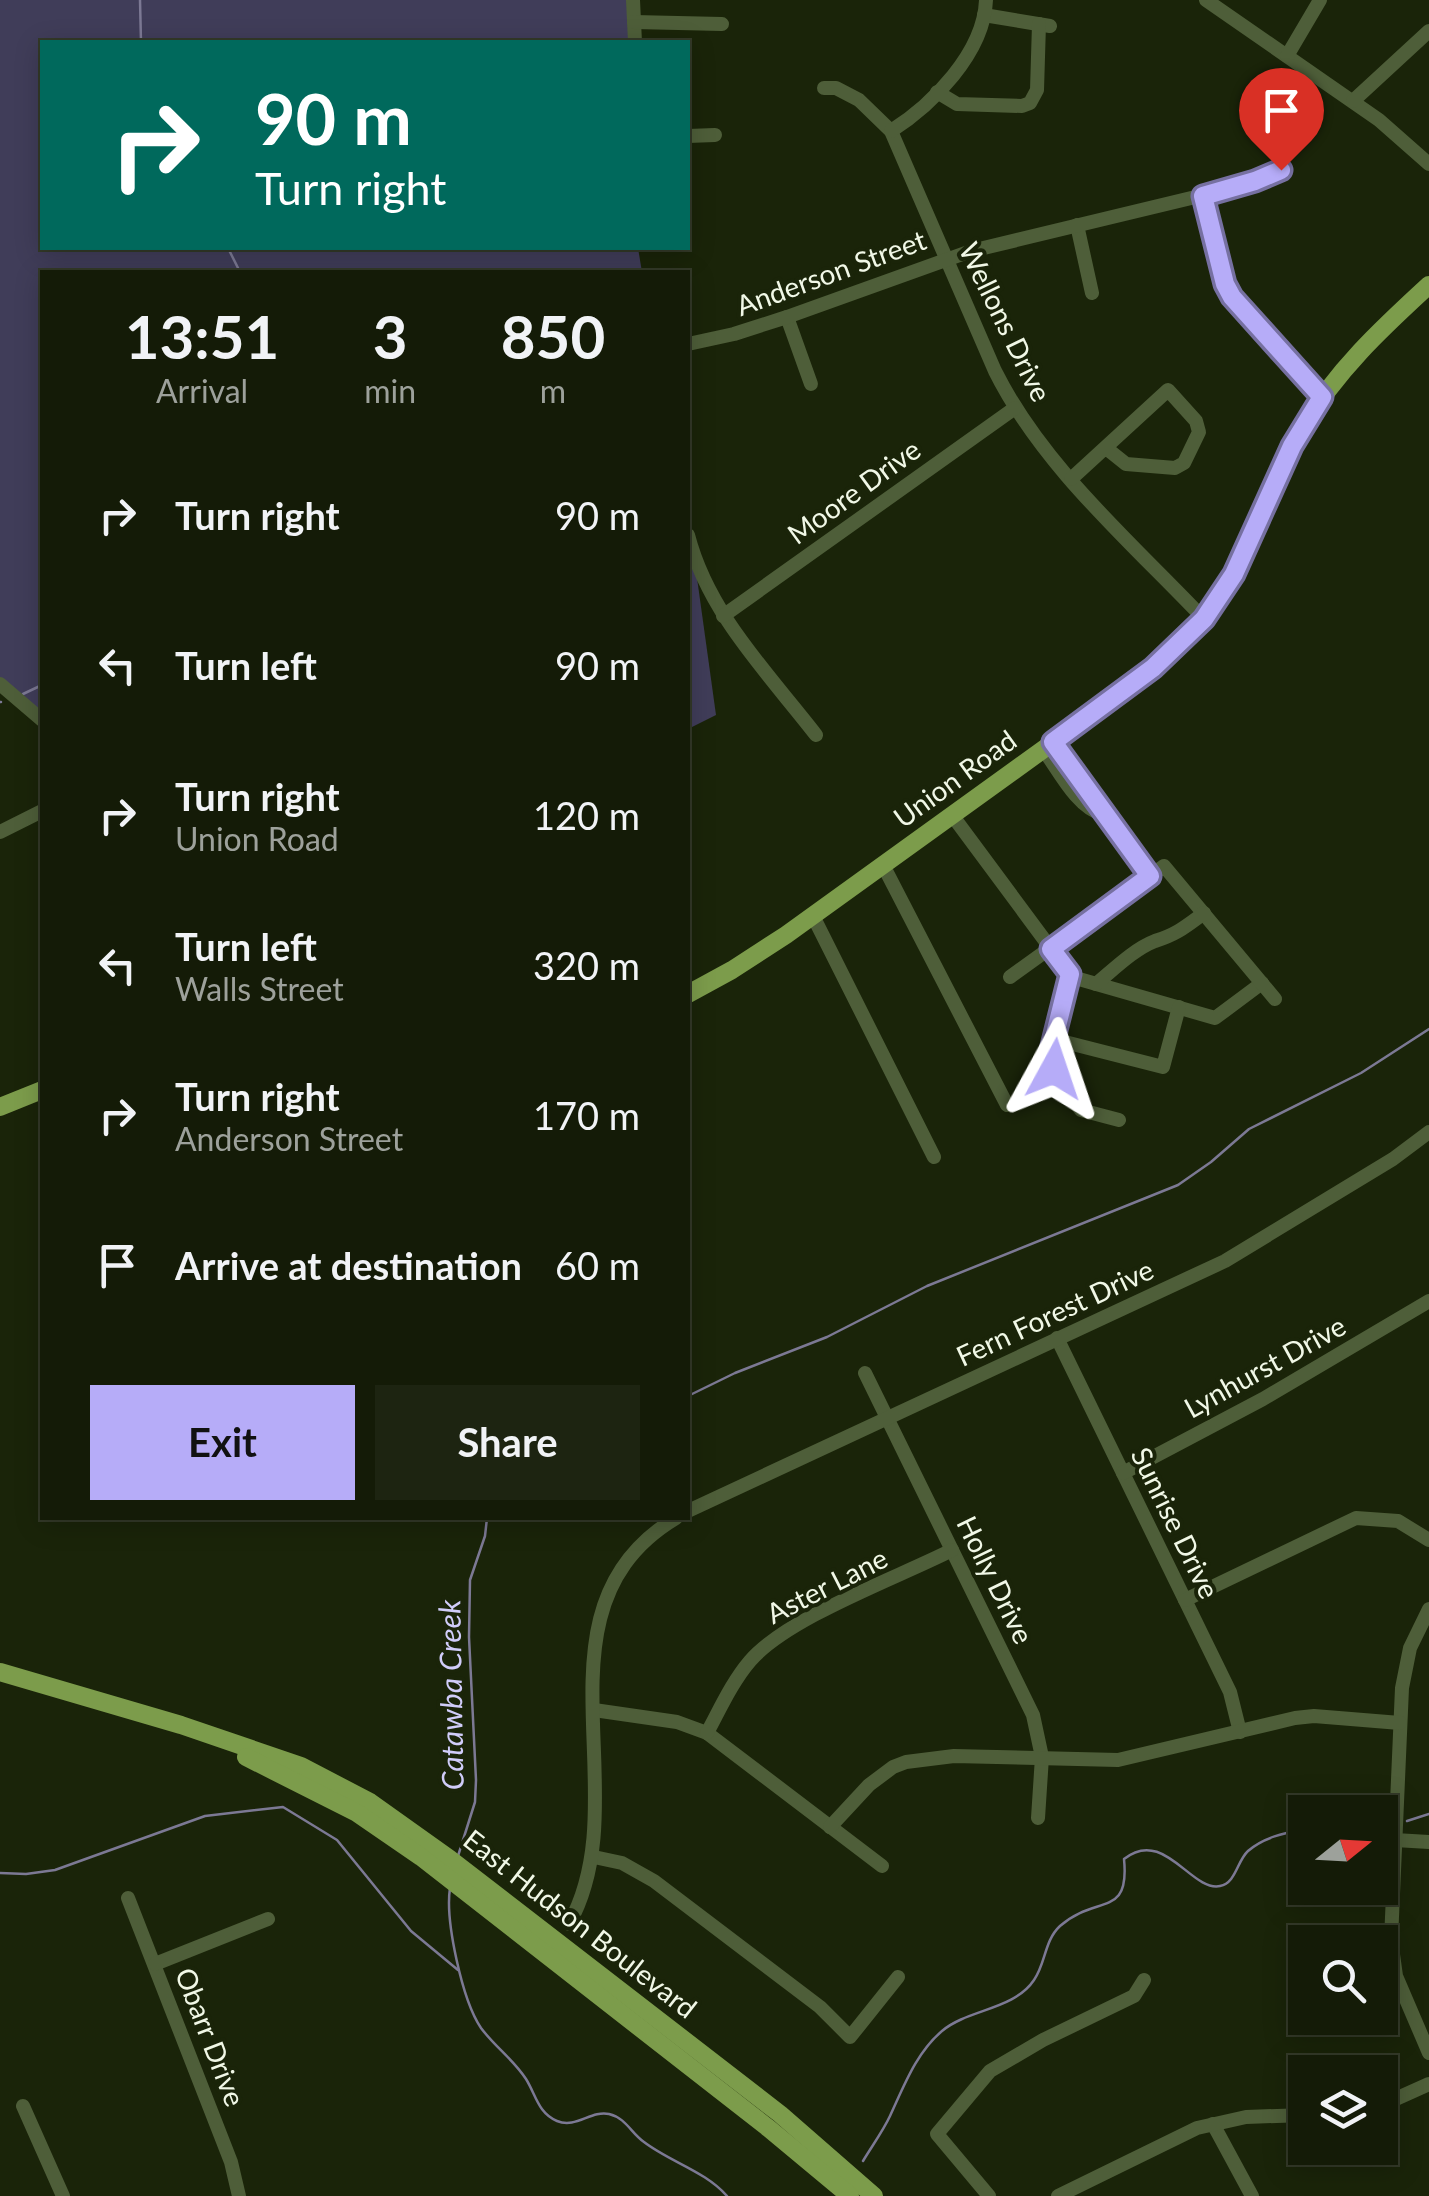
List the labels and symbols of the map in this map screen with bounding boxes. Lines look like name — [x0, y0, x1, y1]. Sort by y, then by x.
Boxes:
pin — [1239, 68, 1324, 171]
street label: Anderson Street — [731, 222, 930, 322]
street label: Wellons Drive — [953, 236, 1059, 407]
street label: Moore Drive — [780, 432, 926, 551]
street label: Union Road — [886, 722, 1022, 834]
position arrow — [1002, 1017, 1106, 1121]
street label: Fern Forest Drive — [951, 1252, 1158, 1373]
street label: Lynhurst Drive — [1178, 1308, 1351, 1424]
street label: Sunrise Drive — [1125, 1441, 1227, 1604]
street label: Holly Drive — [950, 1510, 1041, 1649]
street label: Aster Lane — [760, 1540, 893, 1630]
water label: Catawba Creek — [430, 1599, 470, 1791]
north arrow — [1288, 1795, 1398, 1905]
street label: East Hudson Boulevard — [457, 1822, 704, 2025]
street label: Obarr Drive — [169, 1963, 253, 2111]

